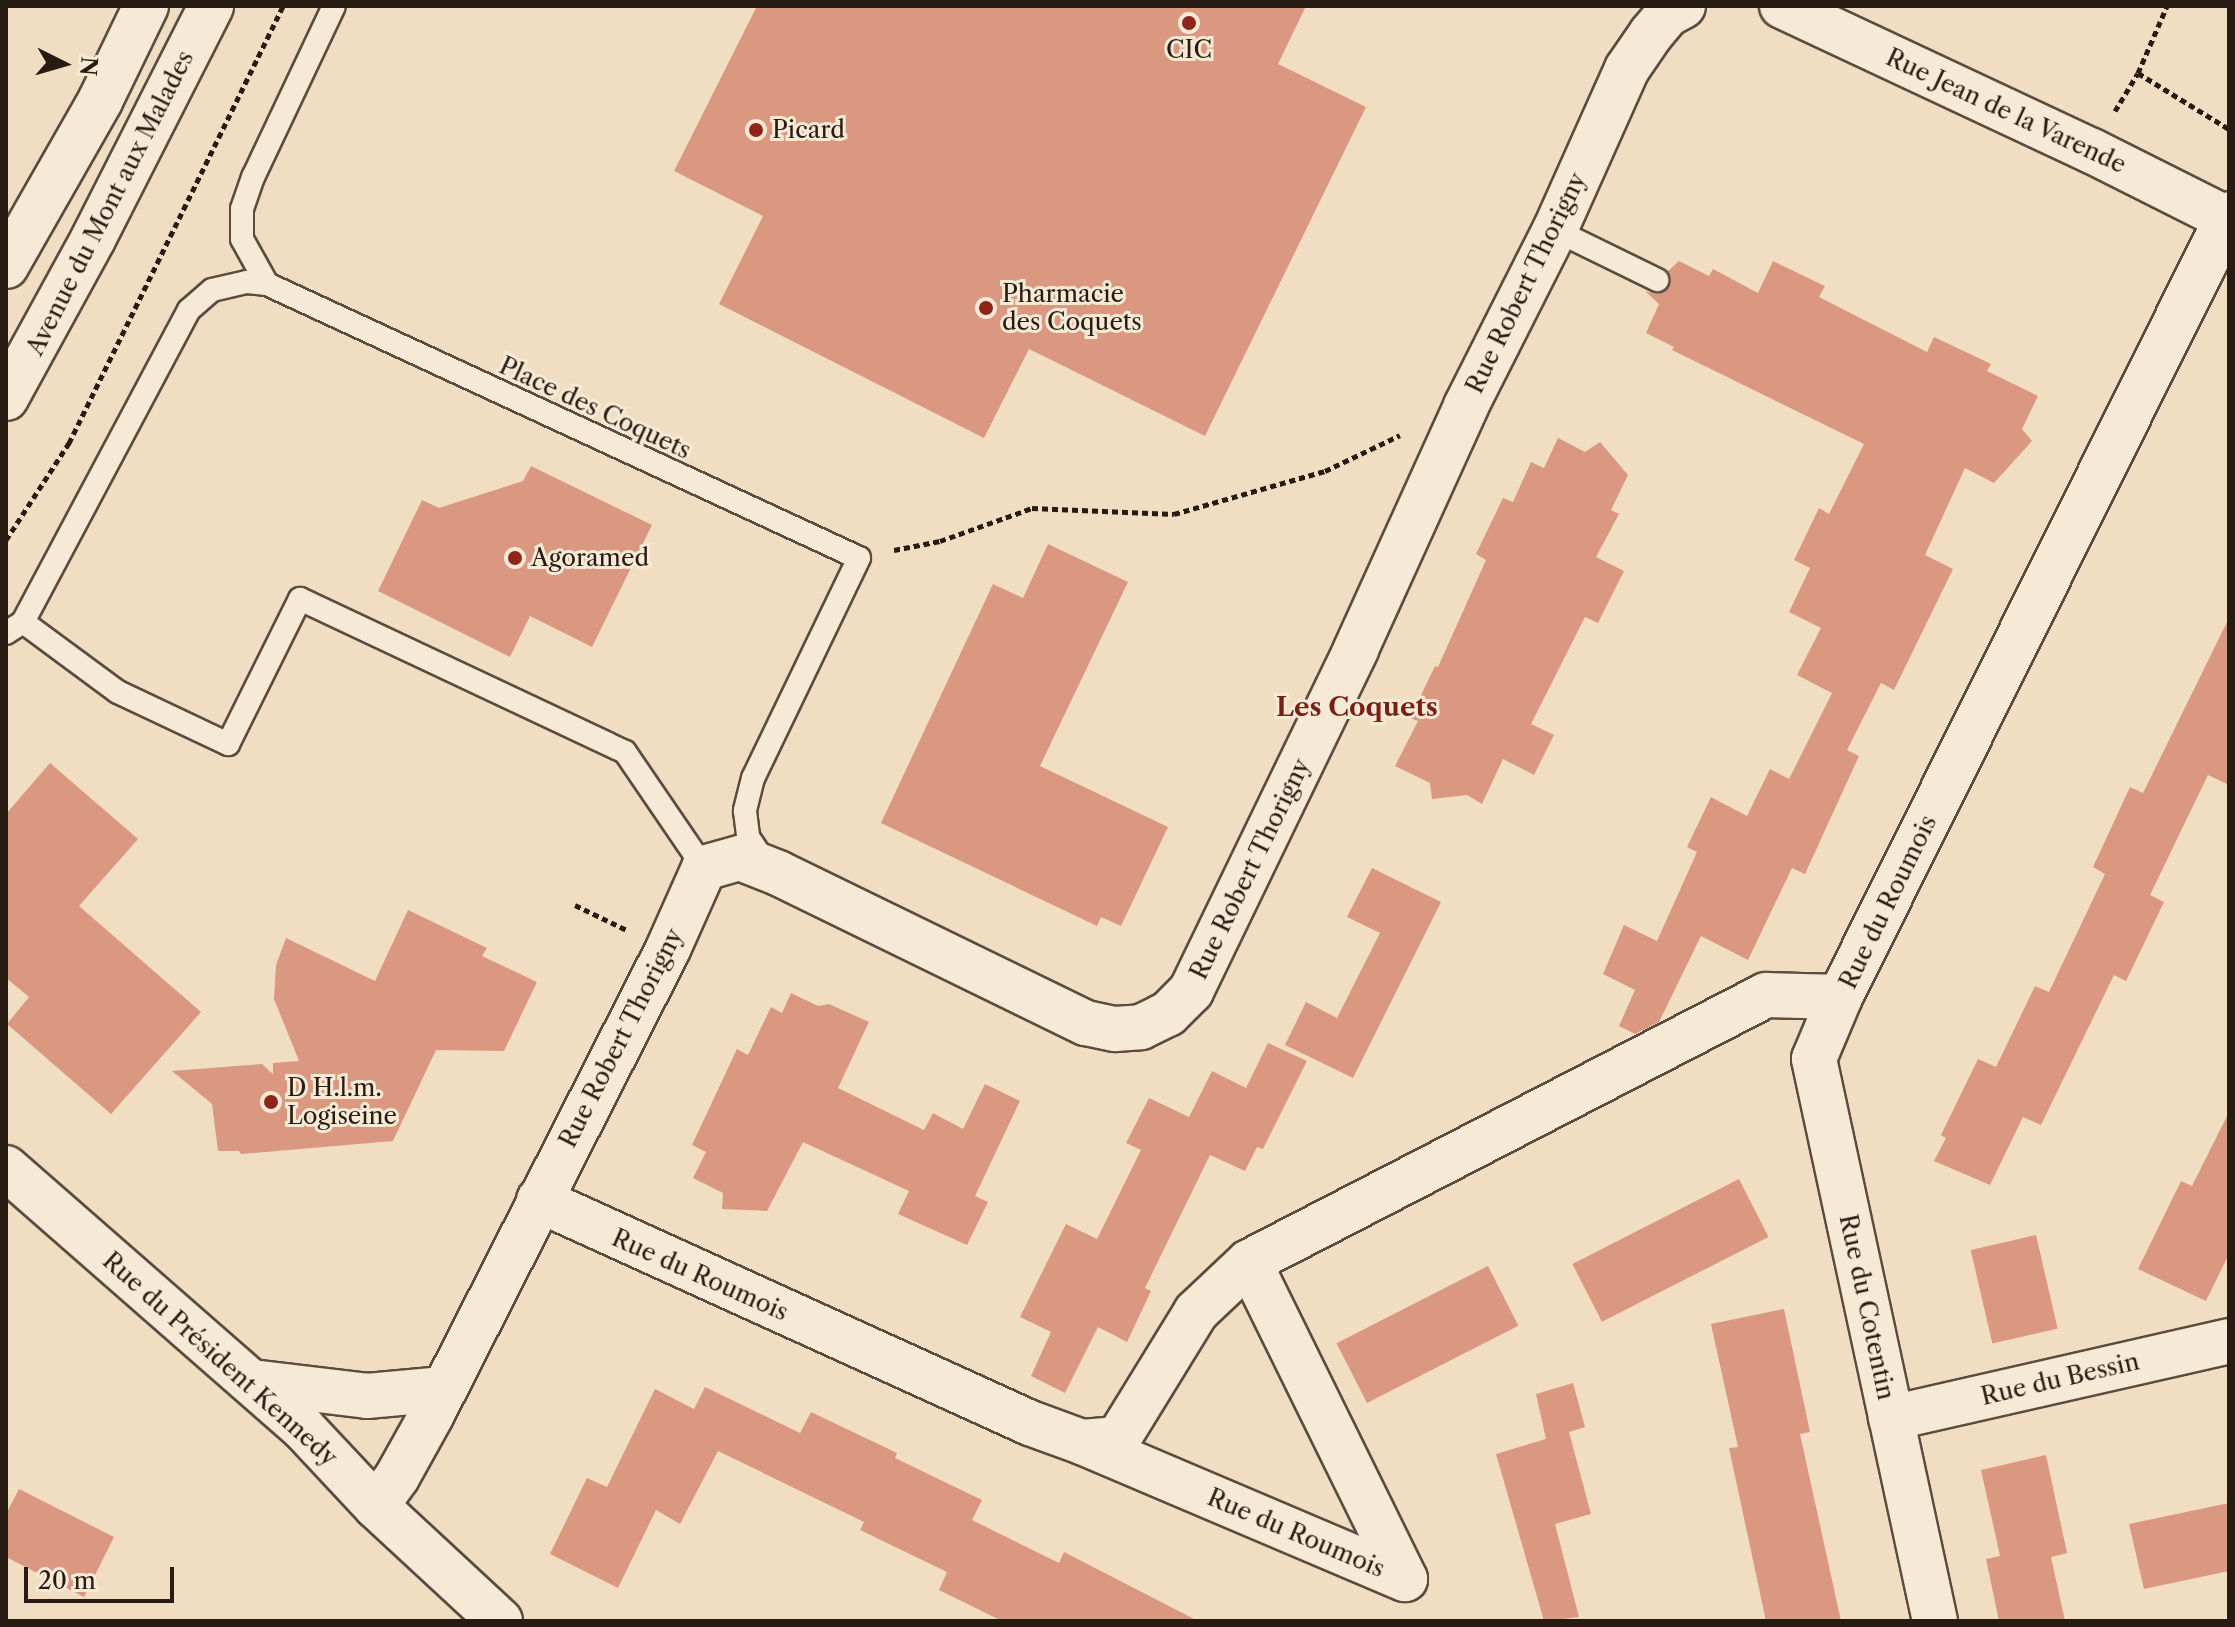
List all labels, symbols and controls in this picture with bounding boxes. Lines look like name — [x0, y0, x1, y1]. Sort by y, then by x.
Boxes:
marker: CIC — [1180, 14, 1198, 32]
north arrow — [24, 24, 104, 104]
place label: CIC — [1166, 36, 1212, 64]
street label: Rue Jean de la Varende — [1881, 42, 2131, 180]
street label: Avenue du Mont aux Malades — [20, 46, 200, 360]
text: N — [74, 55, 103, 77]
place label: Picard — [772, 116, 845, 144]
marker: Picard — [747, 121, 765, 139]
street label: Rue Robert Thorigny — [1460, 168, 1592, 398]
place label: Pharmacie des Coquets — [1002, 280, 1142, 336]
marker: Pharmacie des Coquets — [977, 299, 995, 317]
street label: Place des Coquets — [495, 351, 695, 465]
place label: Agoramed — [531, 544, 649, 572]
marker: Agoramed — [506, 549, 524, 567]
district label: Les Coquets — [1276, 692, 1438, 724]
street label: Rue Robert Thorigny — [1184, 754, 1316, 984]
street label: Rue du Roumois — [1833, 810, 1943, 994]
street label: Rue Robert Thorigny — [553, 923, 689, 1153]
place label: D H.l.m. Logiseine — [287, 1074, 397, 1130]
marker: D H.l.m. Logiseine — [262, 1093, 280, 1111]
street label: Rue du Cotentin — [1833, 1212, 1901, 1402]
street label: Rue du Roumois — [608, 1223, 792, 1327]
street label: Rue du Président Kennedy — [97, 1246, 343, 1472]
street label: Rue du Bessin — [1978, 1347, 2142, 1411]
street label: Rue du Roumois — [1203, 1483, 1389, 1583]
scale bar — [28, 1551, 178, 1601]
text: 20 m — [38, 1566, 96, 1595]

